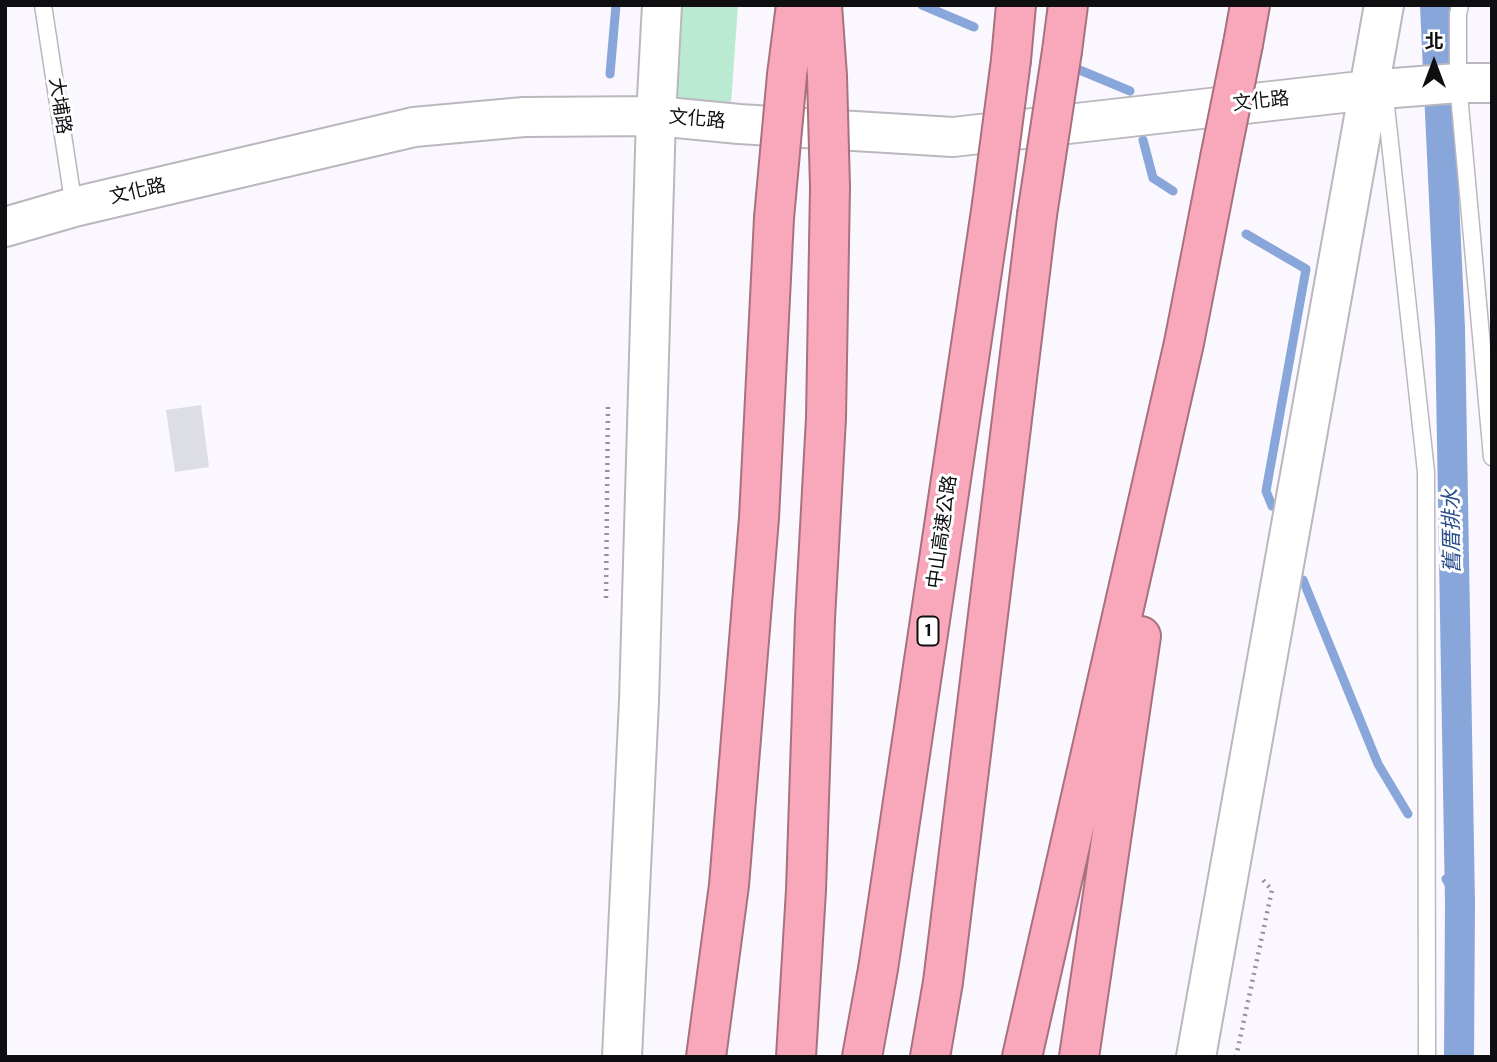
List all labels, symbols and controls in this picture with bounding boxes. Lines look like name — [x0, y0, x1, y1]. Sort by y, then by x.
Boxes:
north arrow — [1399, 28, 1469, 98]
text: 北 — [1424, 29, 1444, 54]
street label: 大埔路 — [43, 76, 75, 136]
street label: 文化路 — [1231, 88, 1291, 116]
street label: 文化路 — [668, 106, 726, 134]
street label: 文化路 — [108, 174, 168, 210]
street label: 中山高速公路 — [924, 474, 962, 590]
water label: 舊厝排水 — [1440, 489, 1466, 573]
road number: 1 — [918, 616, 939, 646]

